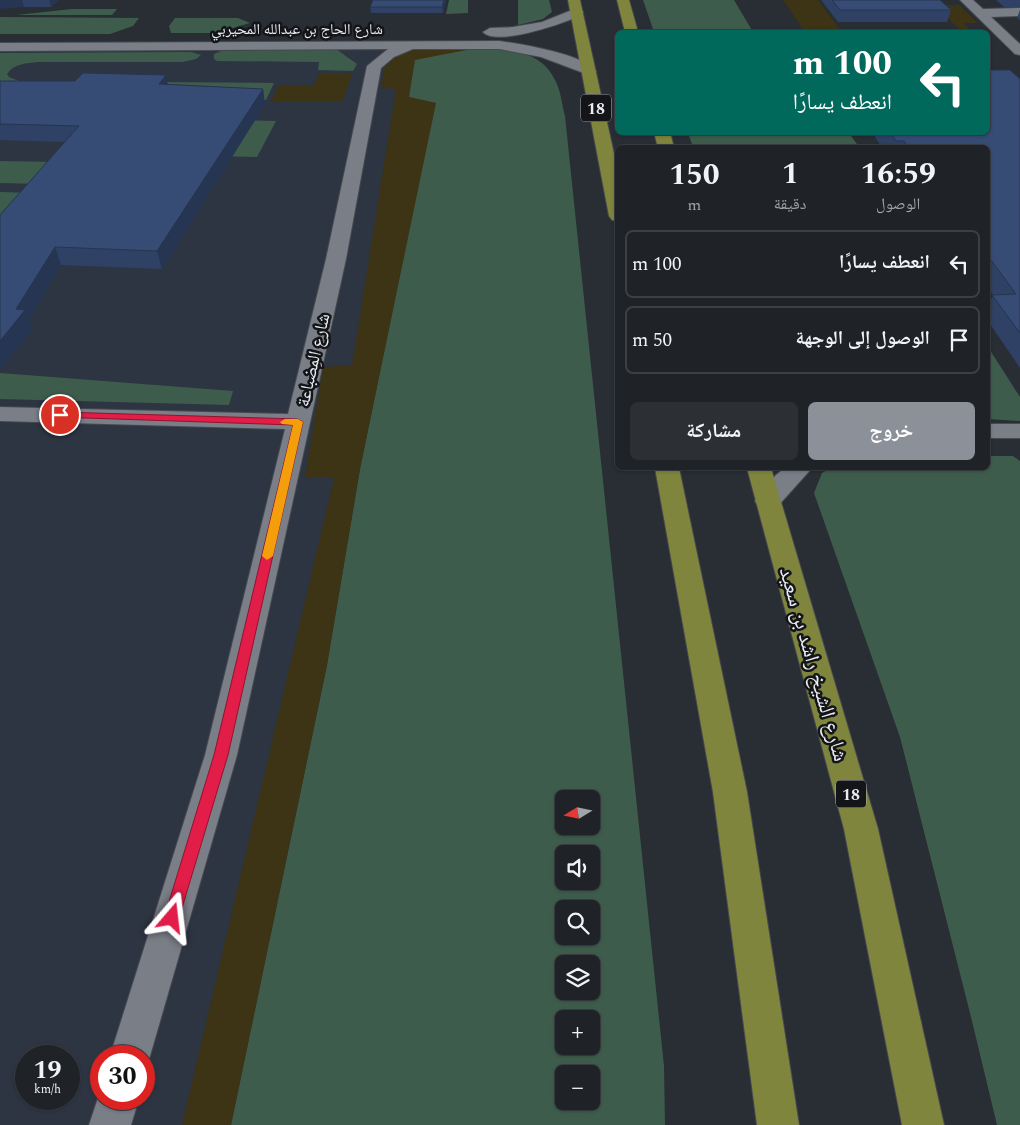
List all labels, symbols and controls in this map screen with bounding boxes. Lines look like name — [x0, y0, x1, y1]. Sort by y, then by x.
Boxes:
street label: شارع الحاج بن عبدالله المحيربي — [211, 18, 383, 41]
text: 100 m — [793, 37, 892, 90]
icon: left — [910, 50, 975, 115]
text: انعطف يسارًا — [793, 86, 892, 119]
road number: 18 — [581, 95, 611, 122]
text: 1 — [782, 151, 799, 197]
text: 16:59 — [860, 151, 936, 197]
text: 150 — [669, 152, 720, 198]
text: دقيقة — [774, 192, 806, 216]
text: الوصول — [876, 192, 920, 216]
text: m — [688, 193, 701, 217]
text: انعطف يسارًا — [839, 248, 930, 277]
text: 100 m — [632, 250, 682, 279]
icon: left — [945, 250, 973, 278]
street label: شارع المِضباعة — [290, 311, 337, 410]
text: الوصول إلى الوجهة — [796, 324, 930, 353]
text: 50 m — [632, 326, 672, 355]
icon: arrive — [945, 326, 973, 354]
pin — [39, 394, 81, 436]
icon: arrive — [46, 401, 74, 429]
button: مشاركة — [630, 402, 798, 460]
button: خروج — [808, 402, 975, 460]
street label: شارع الشيخ راشد بن سعيد — [770, 563, 856, 765]
road number: 18 — [836, 781, 866, 808]
north arrow — [555, 790, 600, 835]
map controls — [555, 790, 600, 1110]
button: sound — [555, 845, 600, 890]
position arrow — [145, 891, 197, 943]
button: search — [555, 900, 600, 945]
button: layers — [555, 955, 600, 1000]
button: + — [555, 1010, 600, 1055]
speed limit sign: 30 — [90, 1045, 155, 1110]
text: 19 — [33, 1052, 62, 1090]
button: − — [555, 1065, 600, 1110]
text: km/h — [34, 1080, 61, 1099]

